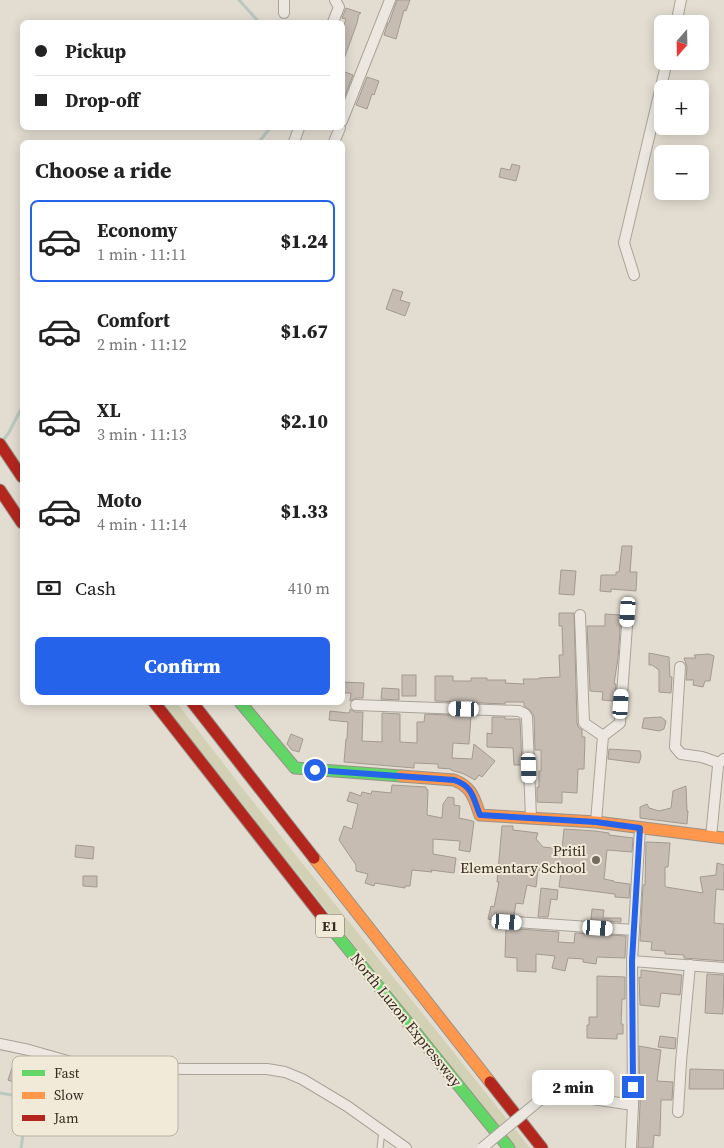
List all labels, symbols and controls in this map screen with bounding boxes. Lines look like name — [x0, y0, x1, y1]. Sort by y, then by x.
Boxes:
north arrow — [654, 15, 709, 70]
map controls — [654, 15, 709, 200]
text: Pickup — [65, 38, 126, 64]
button: + — [654, 80, 709, 135]
text: Drop-off — [65, 87, 139, 113]
button: − — [654, 145, 709, 200]
text: Choose a ride — [35, 155, 172, 185]
text: Economy — [97, 217, 178, 243]
icon: car — [37, 219, 82, 264]
text: $1.24 — [280, 228, 328, 254]
text: 1 min · 11:11 — [97, 243, 187, 265]
text: Comfort — [97, 307, 170, 333]
icon: car — [37, 309, 82, 354]
text: $1.67 — [280, 318, 328, 344]
text: 2 min · 11:12 — [97, 333, 187, 355]
text: XL — [97, 397, 120, 423]
icon: car — [37, 399, 82, 444]
text: $2.10 — [280, 408, 328, 434]
text: 3 min · 11:13 — [97, 423, 187, 445]
text: Moto — [97, 487, 142, 513]
icon: car — [37, 489, 82, 534]
text: $1.33 — [280, 498, 328, 524]
text: 4 min · 11:14 — [97, 513, 187, 535]
icon: cash — [35, 574, 63, 602]
text: Cash — [75, 575, 116, 601]
text: 410 m — [288, 577, 330, 599]
car — [619, 597, 636, 627]
button: Confirm — [35, 637, 330, 695]
car — [612, 689, 629, 719]
car — [448, 701, 479, 717]
car — [520, 753, 537, 783]
route start — [304, 759, 326, 781]
place label: Pritil Elementary School — [460, 840, 587, 878]
marker: Pritil Elementary School — [590, 854, 602, 866]
car — [491, 913, 522, 931]
road number: E1 — [316, 914, 344, 938]
car — [582, 919, 613, 937]
street label: North Luzon Expressway — [346, 948, 467, 1091]
legend — [12, 1056, 178, 1136]
text: Fast — [54, 1063, 80, 1083]
callout: 2 min — [533, 1070, 616, 1104]
text: 2 min — [552, 1076, 594, 1098]
route end — [622, 1076, 644, 1098]
text: Slow — [54, 1085, 84, 1105]
text: Jam — [53, 1108, 79, 1128]

